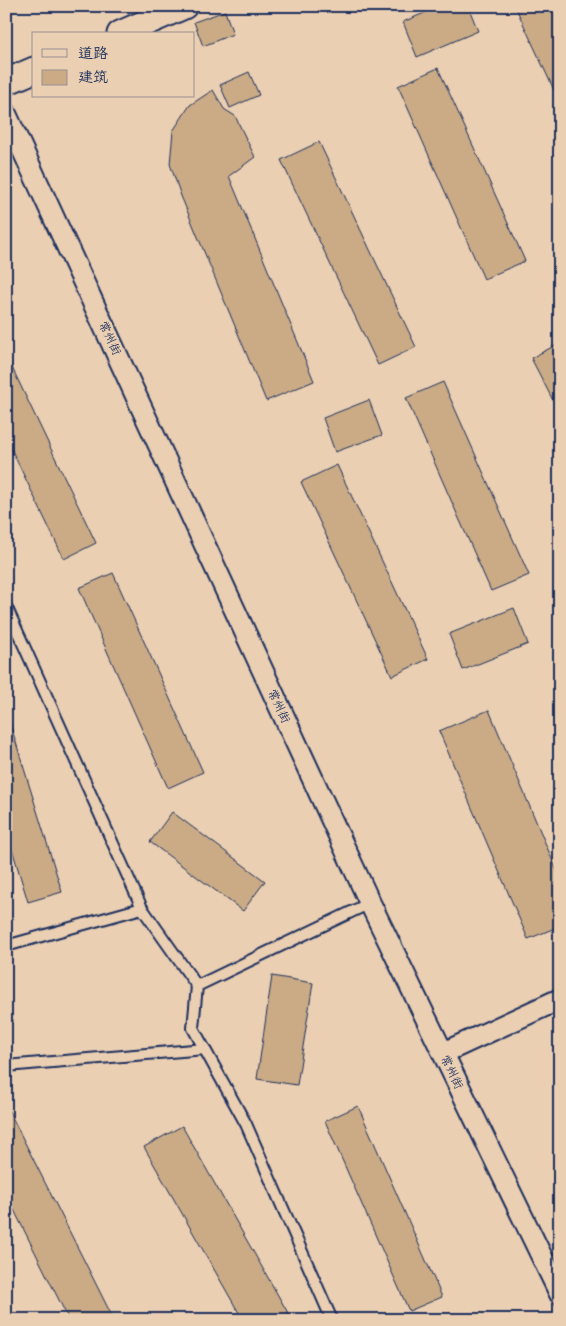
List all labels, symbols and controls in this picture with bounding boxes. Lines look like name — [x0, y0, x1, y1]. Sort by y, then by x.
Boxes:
legend — [32, 32, 195, 98]
text: 道路 — [78, 44, 108, 63]
text: 建筑 — [78, 68, 108, 87]
street label: 常州街 — [95, 319, 124, 358]
street label: 常州街 — [264, 687, 293, 726]
street label: 常州街 — [437, 1053, 466, 1092]

